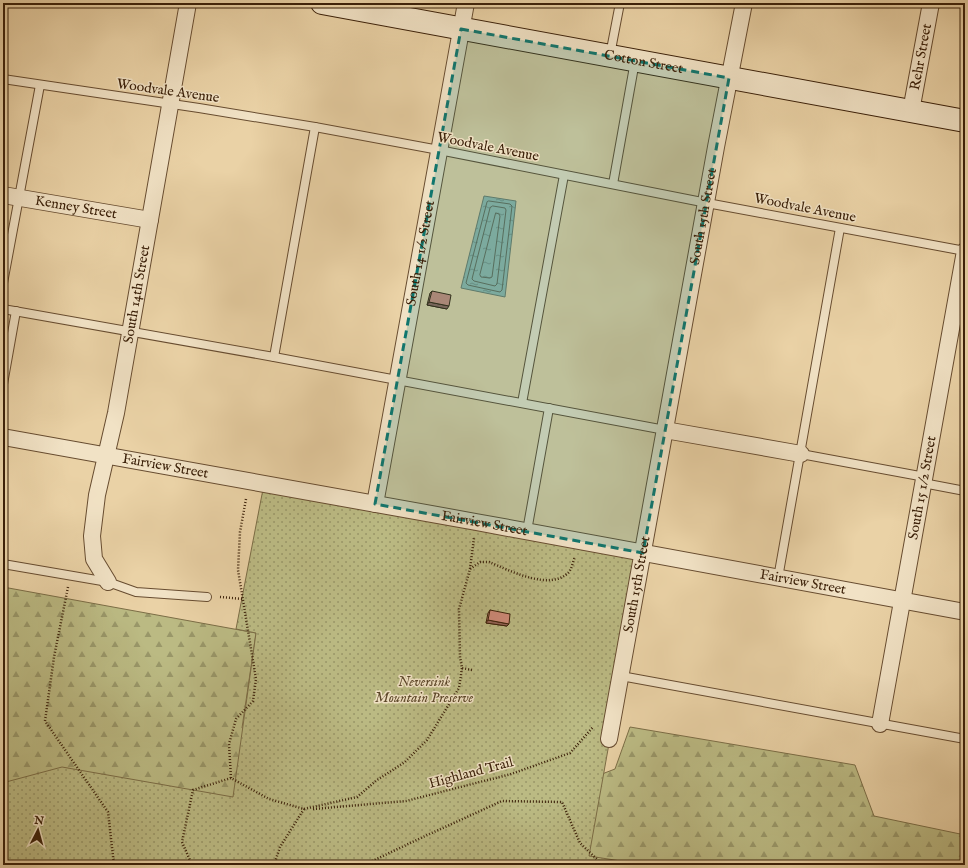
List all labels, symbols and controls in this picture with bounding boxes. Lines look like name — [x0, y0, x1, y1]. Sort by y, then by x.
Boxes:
street label: Rehr Street — [906, 22, 936, 92]
street label: Cotton Street — [603, 46, 685, 78]
street label: Woodvale Avenue — [116, 75, 221, 107]
street label: Woodvale Avenue — [436, 128, 541, 166]
street label: South 15th Street — [686, 167, 721, 266]
street label: Woodvale Avenue — [753, 189, 858, 227]
street label: Kenney Street — [34, 192, 118, 223]
street label: South 14 1/2 Street — [402, 199, 439, 307]
street label: South 14th Street — [119, 244, 154, 345]
street label: South 15 1/2 Street — [904, 434, 941, 541]
street label: Fairview Street — [121, 450, 210, 483]
street label: Fairview Street — [440, 507, 529, 540]
street label: South 15th Street — [619, 535, 655, 634]
street label: Fairview Street — [758, 565, 848, 599]
park label: Neversink Mountain Preserve — [375, 673, 473, 707]
street label: Highland Trail — [427, 753, 515, 793]
north arrow — [18, 810, 58, 850]
text: N — [32, 813, 45, 829]

